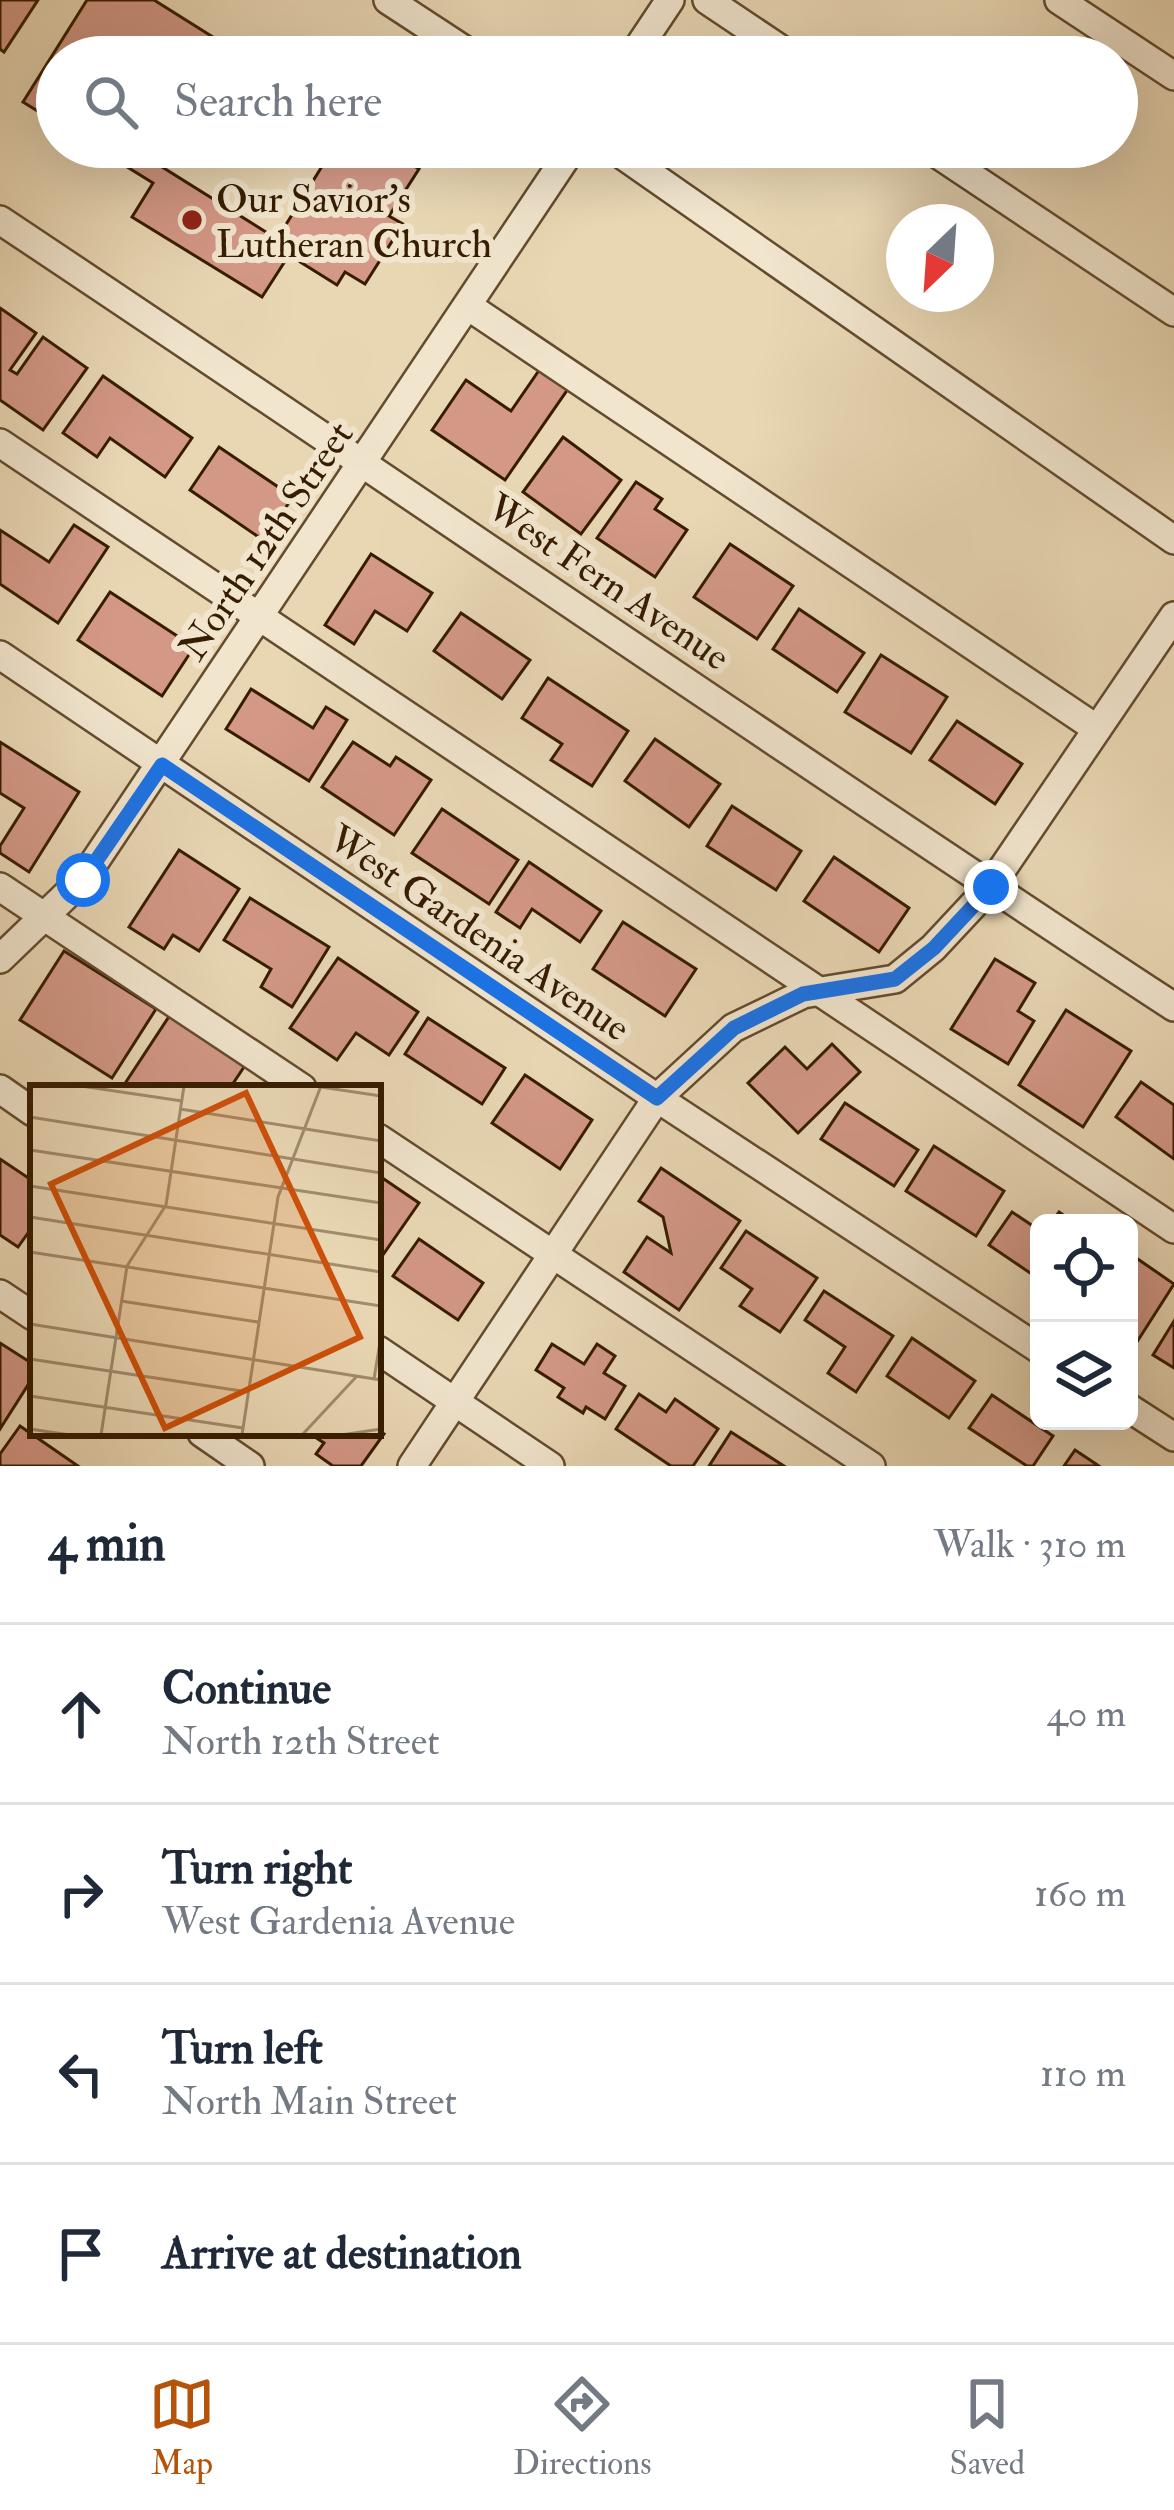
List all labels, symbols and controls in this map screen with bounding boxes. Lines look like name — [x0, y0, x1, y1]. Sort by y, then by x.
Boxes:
search box — [36, 36, 1138, 168]
icon: search — [78, 69, 144, 135]
text: Search here — [174, 74, 382, 130]
place label: Our Savior's Lutheran Church — [216, 175, 492, 269]
north arrow — [886, 204, 994, 312]
marker: Our Savior's Lutheran Church — [179, 207, 205, 233]
street label: North 12th Street — [168, 412, 364, 670]
street label: West Fern Avenue — [477, 482, 739, 681]
street label: West Gardenia Avenue — [318, 814, 639, 1052]
route start — [56, 853, 110, 907]
route end — [964, 860, 1018, 914]
inset map — [30, 1085, 381, 1436]
map controls — [1030, 1214, 1138, 1430]
button: locate — [1030, 1214, 1138, 1322]
button: layers — [1030, 1322, 1138, 1430]
text: 4 min — [48, 1512, 166, 1576]
text: Walk · 310 m — [934, 1520, 1126, 1569]
text: Continue — [162, 1661, 331, 1717]
icon: ahead — [48, 1681, 114, 1747]
text: 40 m — [1047, 1689, 1126, 1738]
text: North 12th Street — [162, 1717, 440, 1766]
text: Turn right — [162, 1841, 352, 1897]
icon: right — [48, 1861, 114, 1927]
text: 160 m — [1034, 1869, 1126, 1918]
text: West Gardenia Avenue — [162, 1897, 515, 1946]
text: Turn left — [162, 2021, 323, 2077]
icon: left — [48, 2041, 114, 2107]
text: 110 m — [1040, 2049, 1126, 2098]
text: North Main Street — [162, 2077, 457, 2126]
icon: arrive — [48, 2221, 114, 2287]
text: Arrive at destination — [162, 2226, 522, 2282]
tab: Map — [149, 2371, 215, 2484]
tab: Directions — [513, 2371, 652, 2484]
tab: Saved — [950, 2371, 1025, 2484]

